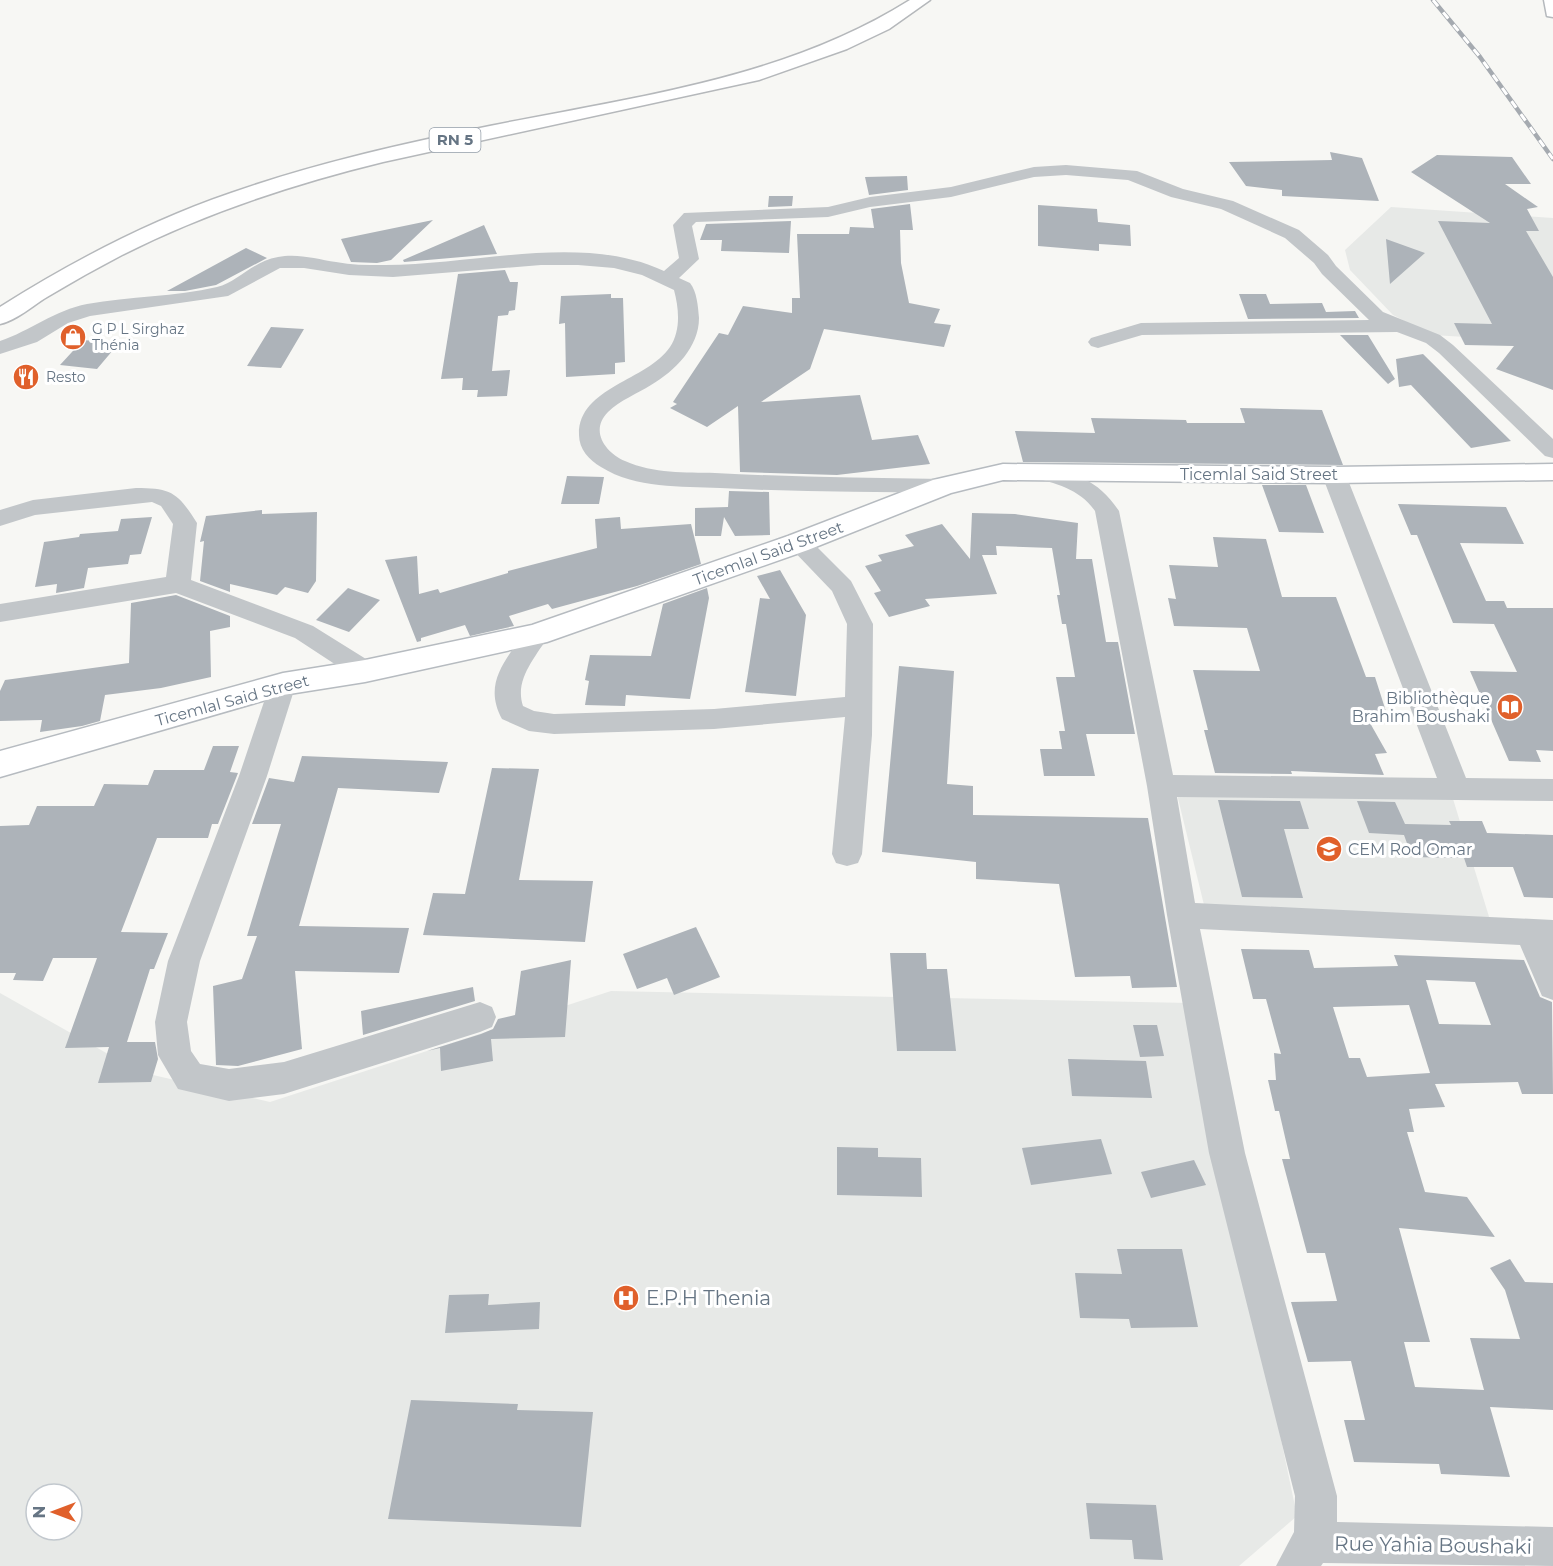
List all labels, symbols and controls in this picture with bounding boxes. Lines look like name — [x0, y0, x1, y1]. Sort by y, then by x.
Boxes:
road number: RN 5 — [430, 128, 480, 152]
place label: G P L Sirghaz Thénia — [92, 320, 184, 354]
shop icon: G P L Sirghaz Thénia — [58, 322, 88, 352]
restaurant icon: Resto — [11, 362, 41, 392]
place label: Resto — [46, 368, 86, 386]
street label: Ticemlal Said Street — [1180, 465, 1339, 484]
street label: Ticemlal Said Street — [691, 517, 846, 589]
street label: Ticemlal Said Street — [153, 671, 311, 730]
place label: Bibliothèque Brahim Boushaki — [1352, 689, 1490, 726]
library icon: Bibliothèque Brahim Boushaki — [1495, 692, 1525, 722]
school or university icon: CEM Rod Omar — [1314, 834, 1344, 864]
place label: CEM Rod Omar — [1348, 840, 1472, 859]
hospital icon: E.P.H Thenia — [611, 1283, 641, 1313]
place label: E.P.H Thenia — [646, 1286, 771, 1310]
north arrow — [24, 1482, 84, 1542]
text: N — [30, 1506, 49, 1518]
street label: Rue Yahia Boushaki — [1334, 1531, 1532, 1559]

